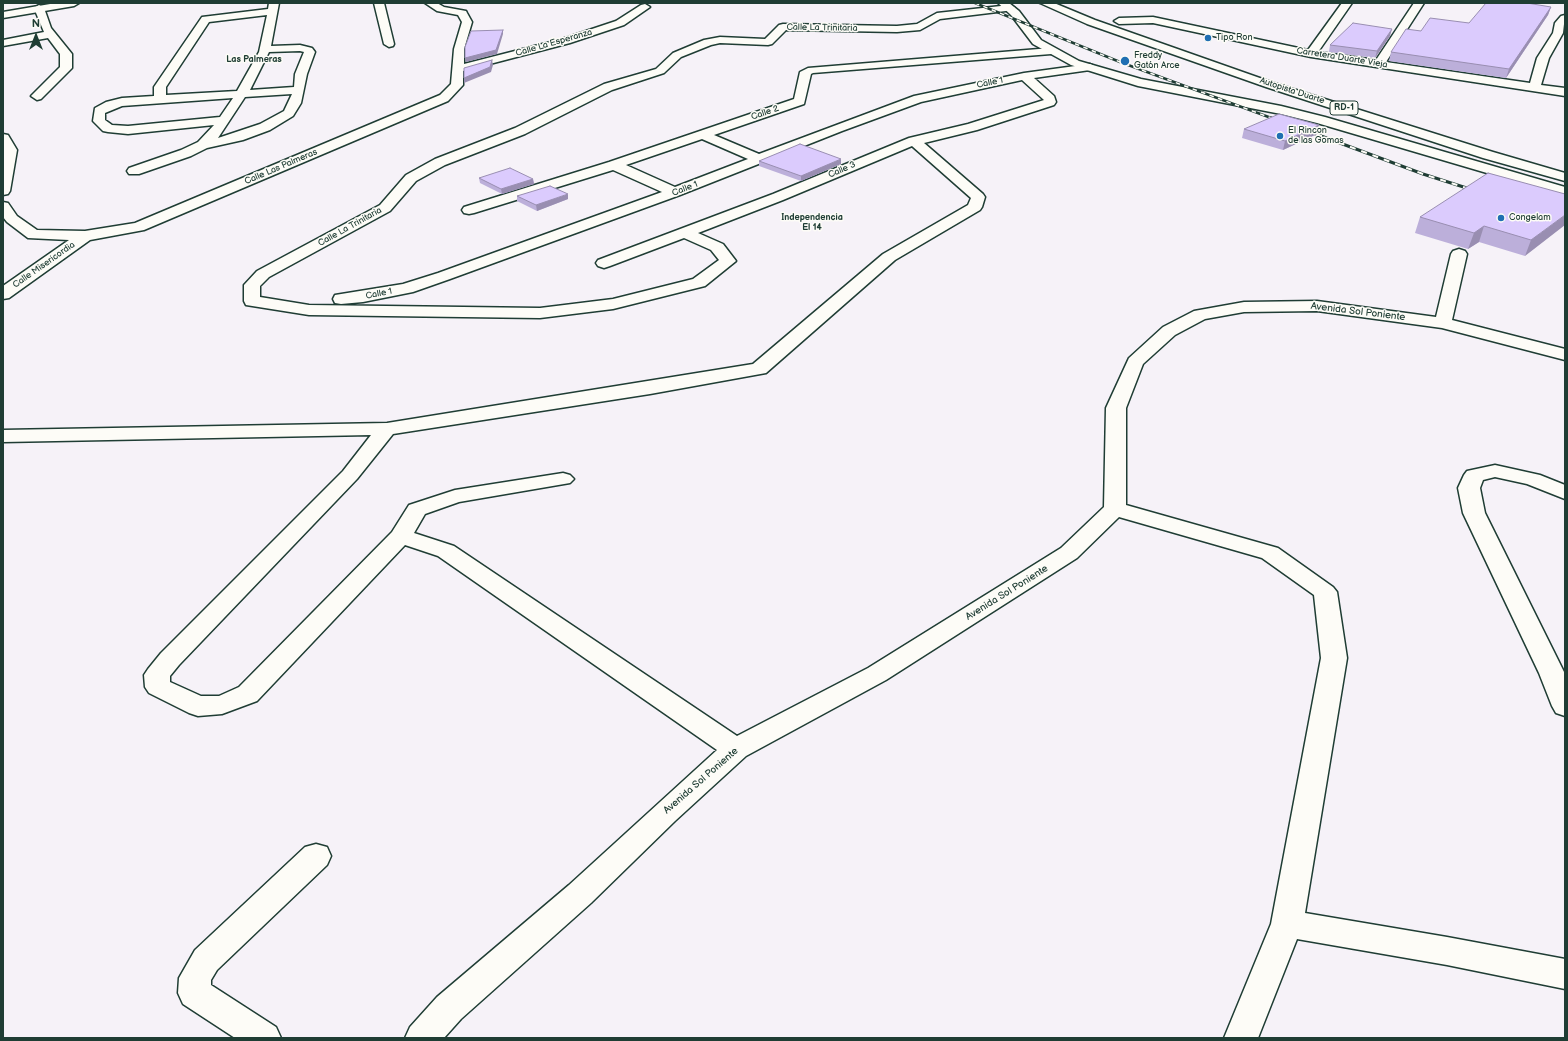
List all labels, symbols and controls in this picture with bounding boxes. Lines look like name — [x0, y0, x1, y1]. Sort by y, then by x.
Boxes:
north arrow — [16, 16, 56, 56]
text: N — [32, 17, 40, 30]
street label: Calle La Trinitaria — [786, 22, 858, 34]
street label: Calle La Esperanza — [514, 27, 594, 59]
marker: Tipo Ron — [1203, 33, 1213, 43]
place label: Tipo Ron — [1216, 33, 1253, 43]
street label: Carretera Duarte Vieja — [1296, 45, 1388, 71]
place label: Freddy Gatón Arce — [1134, 51, 1180, 72]
district label: Las Palmeras — [226, 55, 282, 65]
marker: Freddy Gatón Arce — [1119, 55, 1131, 67]
street label: Calle 1 — [976, 75, 1004, 91]
street label: Autopista Duarte — [1258, 75, 1326, 107]
road number: RD-1 — [1330, 101, 1358, 115]
street label: Calle 2 — [750, 103, 780, 123]
place label: El Rincon de las Gomas — [1288, 126, 1344, 147]
marker: El Rincon de las Gomas — [1275, 131, 1285, 141]
street label: Calle Las Palmeras — [243, 147, 319, 187]
street label: Calle 3 — [827, 159, 857, 181]
street label: Calle 1 — [671, 179, 699, 199]
street label: Calle La Trinitaria — [316, 205, 384, 249]
district label: Independencia El 14 — [781, 213, 843, 234]
marker: Congelam — [1496, 213, 1506, 223]
place label: Congelam — [1509, 213, 1551, 223]
street label: Calle Misericordia — [11, 239, 77, 291]
street label: Calle 1 — [365, 286, 393, 302]
street label: Avenida Sol Poniente — [1310, 300, 1406, 324]
street label: Avenida Sol Poniente — [964, 563, 1050, 623]
street label: Avenida Sol Poniente — [661, 745, 741, 817]

